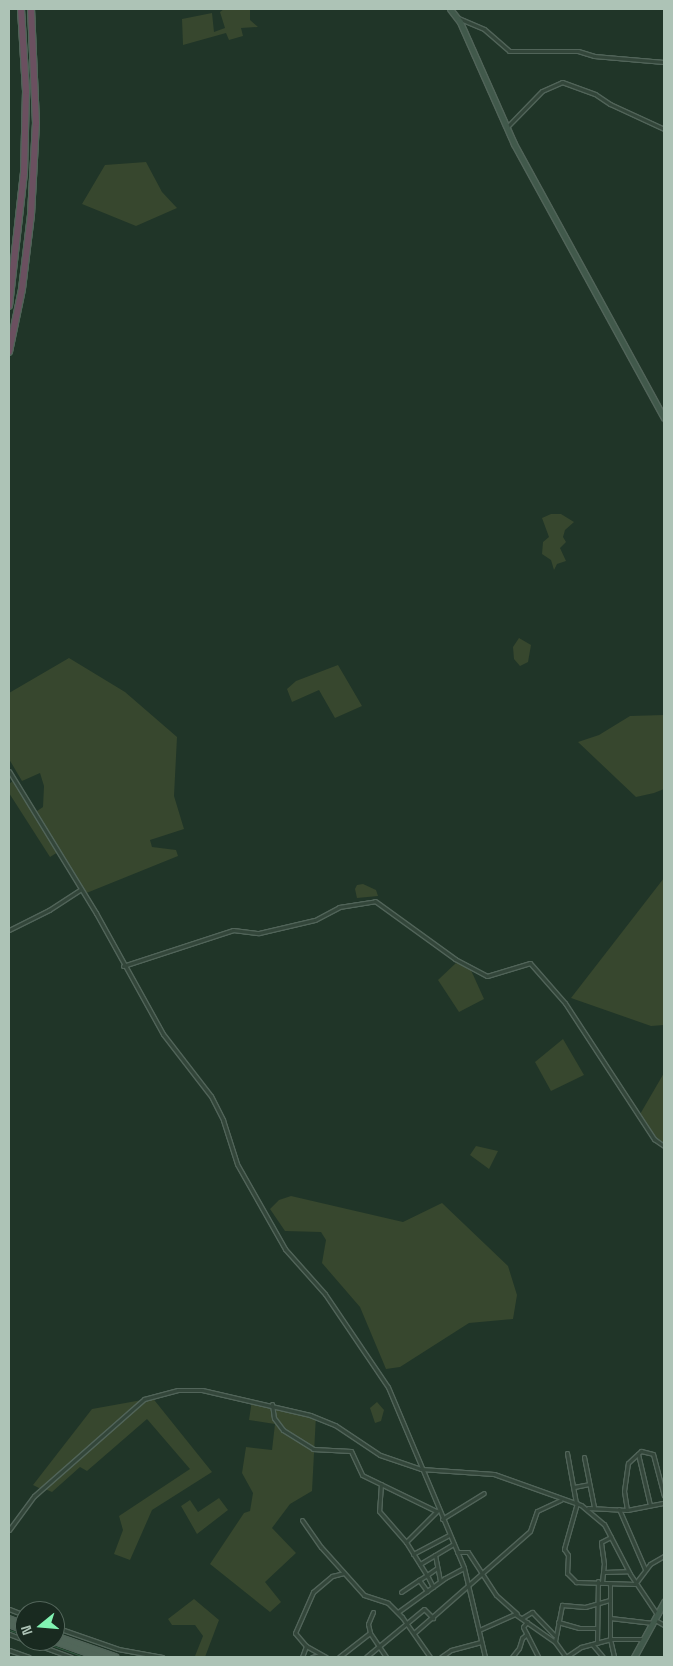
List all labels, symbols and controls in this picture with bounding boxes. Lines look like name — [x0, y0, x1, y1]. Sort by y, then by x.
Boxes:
north arrow — [15, 1601, 65, 1651]
text: N — [17, 1623, 37, 1637]

